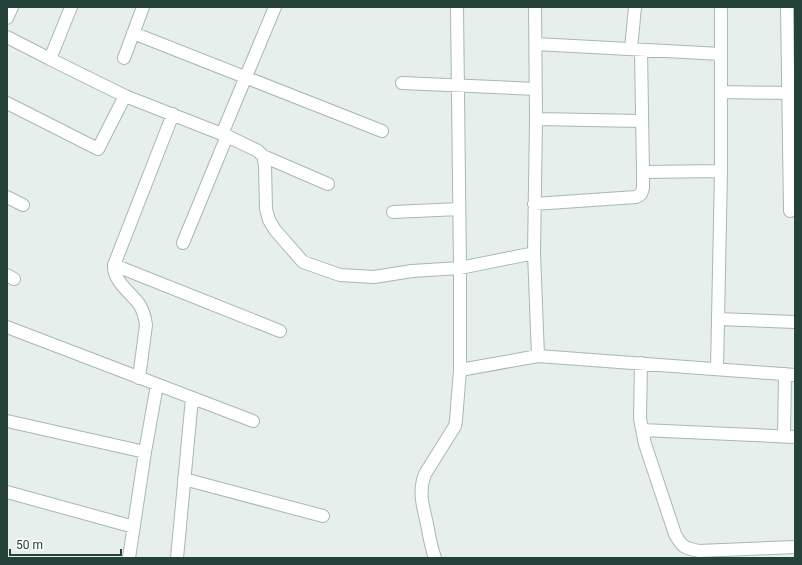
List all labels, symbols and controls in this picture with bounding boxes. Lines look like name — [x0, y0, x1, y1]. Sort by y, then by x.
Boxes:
scale bar — [10, 531, 121, 557]
text: 50 m — [16, 538, 43, 552]

